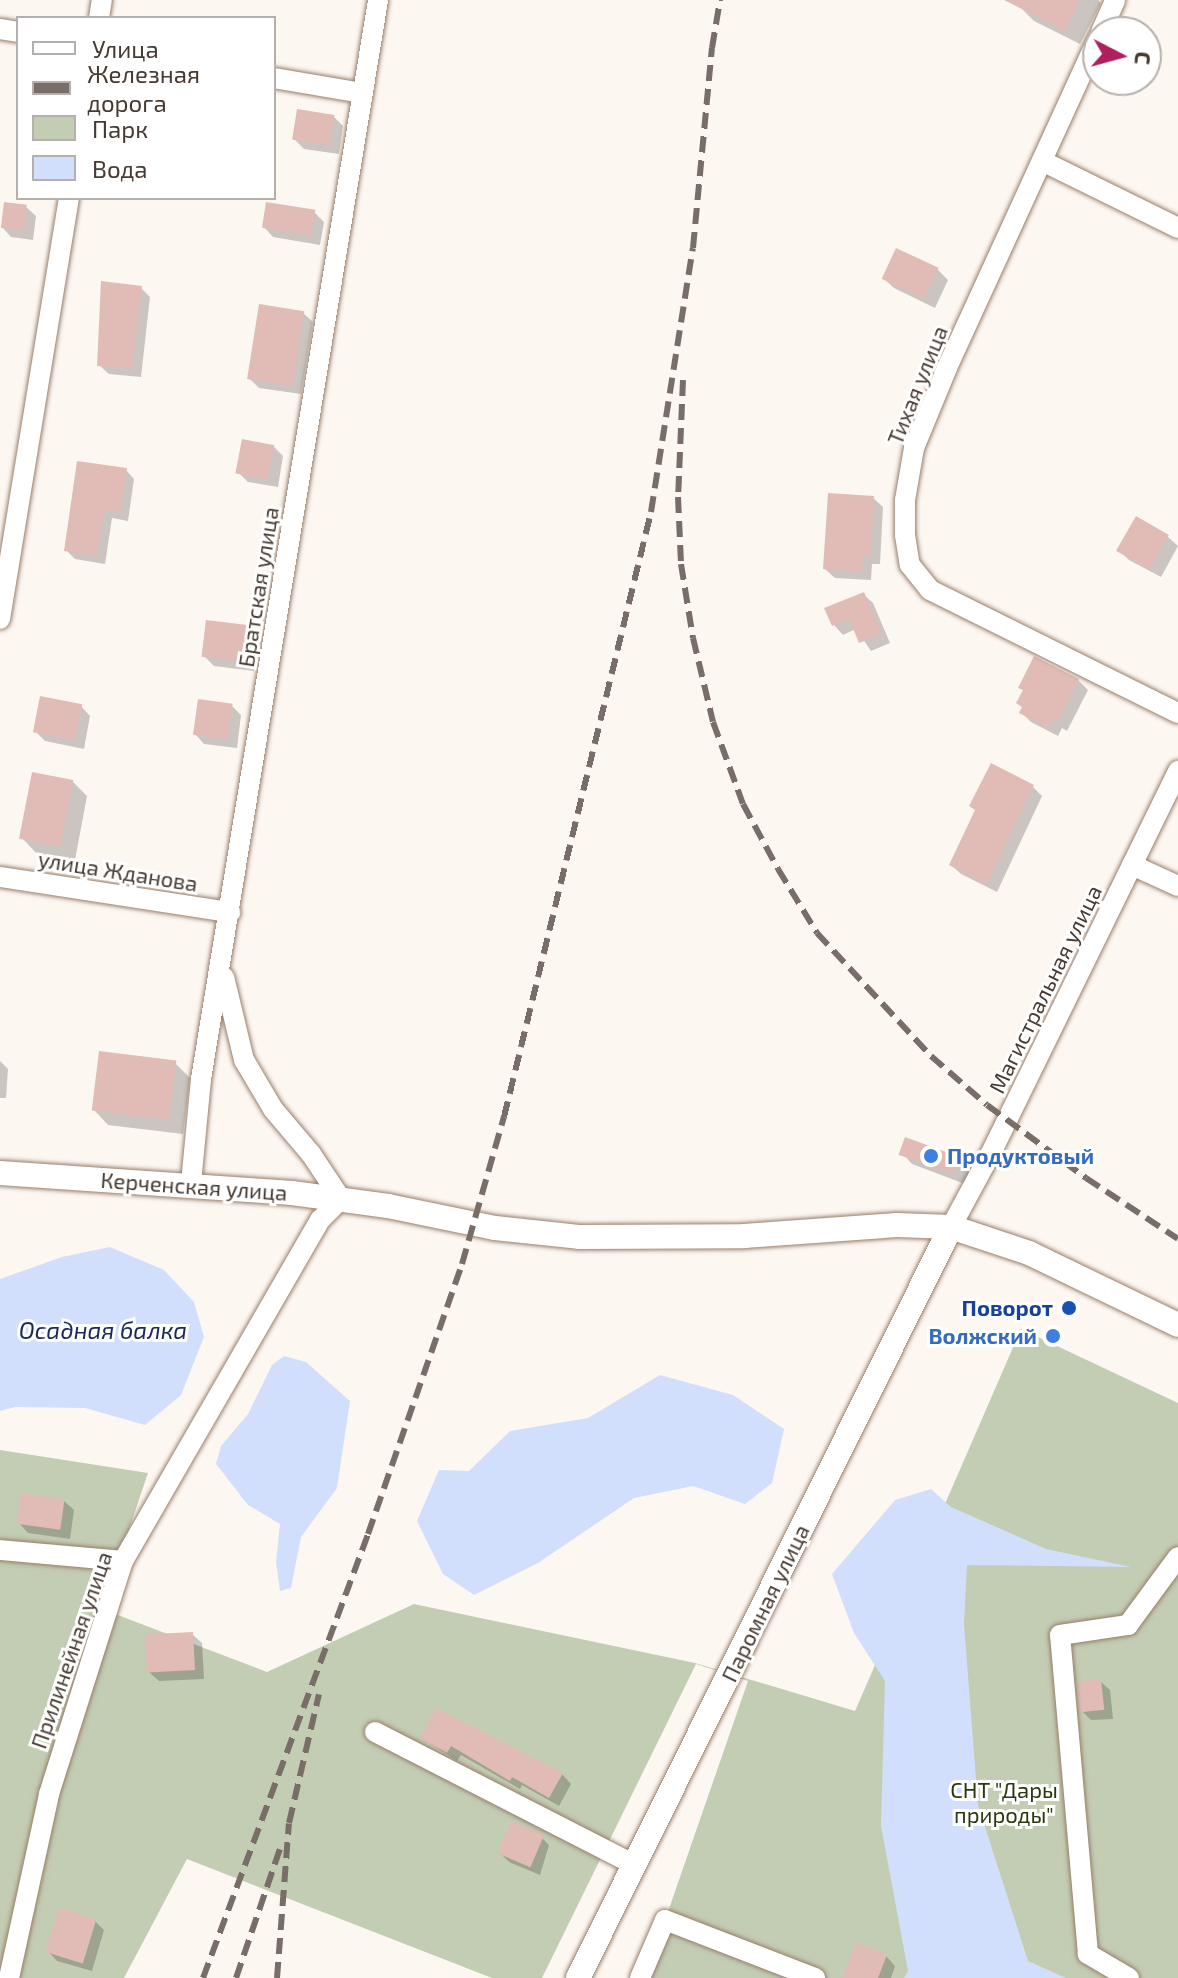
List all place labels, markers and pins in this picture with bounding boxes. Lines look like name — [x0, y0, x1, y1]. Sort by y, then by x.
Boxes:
place label: Продуктовый — [947, 1143, 1094, 1169]
marker: Продуктовый — [922, 1147, 940, 1165]
place label: Поворот — [962, 1295, 1053, 1321]
marker: Поворот — [1060, 1299, 1078, 1317]
place label: Волжский — [929, 1323, 1037, 1349]
marker: Волжский — [1044, 1327, 1062, 1345]

